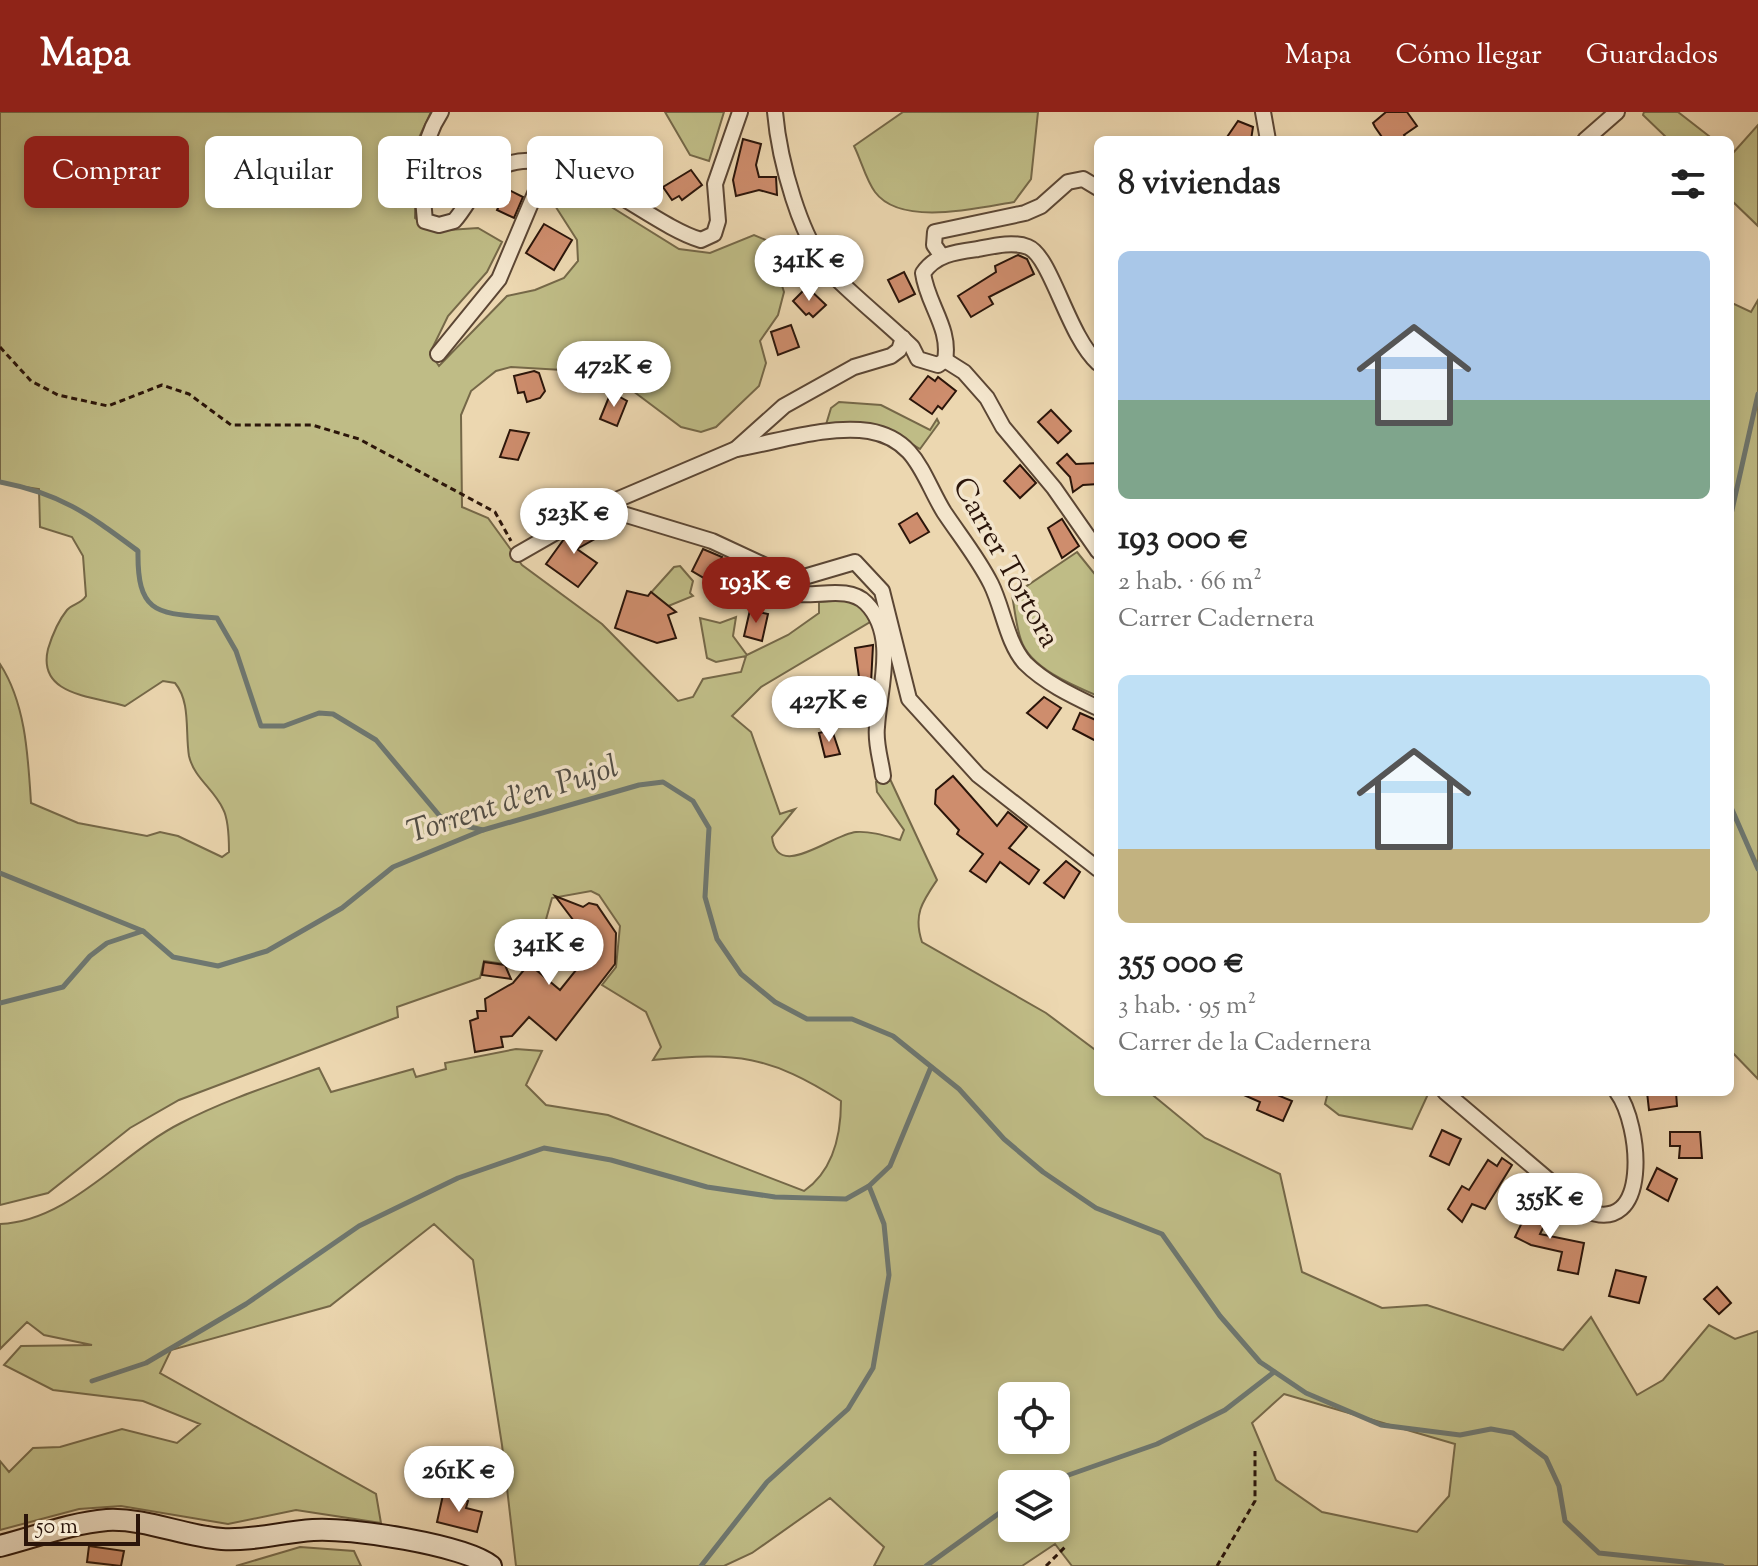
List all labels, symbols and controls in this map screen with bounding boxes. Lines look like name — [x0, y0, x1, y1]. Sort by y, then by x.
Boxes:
text: Mapa — [40, 29, 131, 83]
text: Mapa — [1285, 36, 1351, 76]
text: Cómo llegar — [1395, 36, 1542, 76]
text: Guardados — [1586, 36, 1718, 76]
chip: Comprar — [24, 136, 189, 208]
chip: Alquilar — [205, 136, 362, 208]
chip: Filtros — [378, 136, 511, 208]
chip: Nuevo — [527, 136, 663, 208]
text: 8 viviendas — [1118, 160, 1281, 209]
icon: filters — [1666, 162, 1710, 206]
pin: 341K € — [744, 235, 874, 303]
text: 341K € — [773, 242, 845, 279]
icon: home — [1342, 303, 1486, 447]
pin: 472K € — [549, 341, 679, 409]
text: 472K € — [575, 348, 653, 385]
street label: Carrer Tórtora — [940, 470, 1070, 656]
pin: 523K € — [509, 488, 639, 556]
text: 523K € — [538, 495, 610, 532]
text: 193 000 € — [1118, 515, 1249, 564]
pin: 193K € — [691, 557, 821, 625]
text: 193K € — [720, 564, 792, 601]
text: 2 hab. · 66 m² — [1118, 564, 1262, 601]
text: Carrer Cadernera — [1118, 601, 1315, 638]
pin: 427K € — [764, 676, 894, 744]
text: 427K € — [790, 683, 868, 720]
icon: home — [1342, 727, 1486, 871]
water label: Torrent d'en Pujol — [401, 745, 625, 857]
pin: 341K € — [484, 919, 614, 987]
text: 341K € — [513, 926, 585, 963]
text: 355 000 € — [1118, 939, 1245, 988]
text: 3 hab. · 95 m² — [1118, 988, 1256, 1025]
text: Carrer de la Cadernera — [1118, 1025, 1371, 1062]
pin: 355K € — [1485, 1173, 1615, 1241]
text: 355K € — [1516, 1180, 1584, 1217]
map controls — [998, 1382, 1070, 1542]
button: locate — [998, 1382, 1070, 1454]
pin: 261K € — [394, 1446, 524, 1514]
text: 261K € — [422, 1453, 496, 1490]
button: layers — [998, 1470, 1070, 1542]
scale bar — [24, 1510, 140, 1546]
text: 50 m — [36, 1512, 78, 1544]

